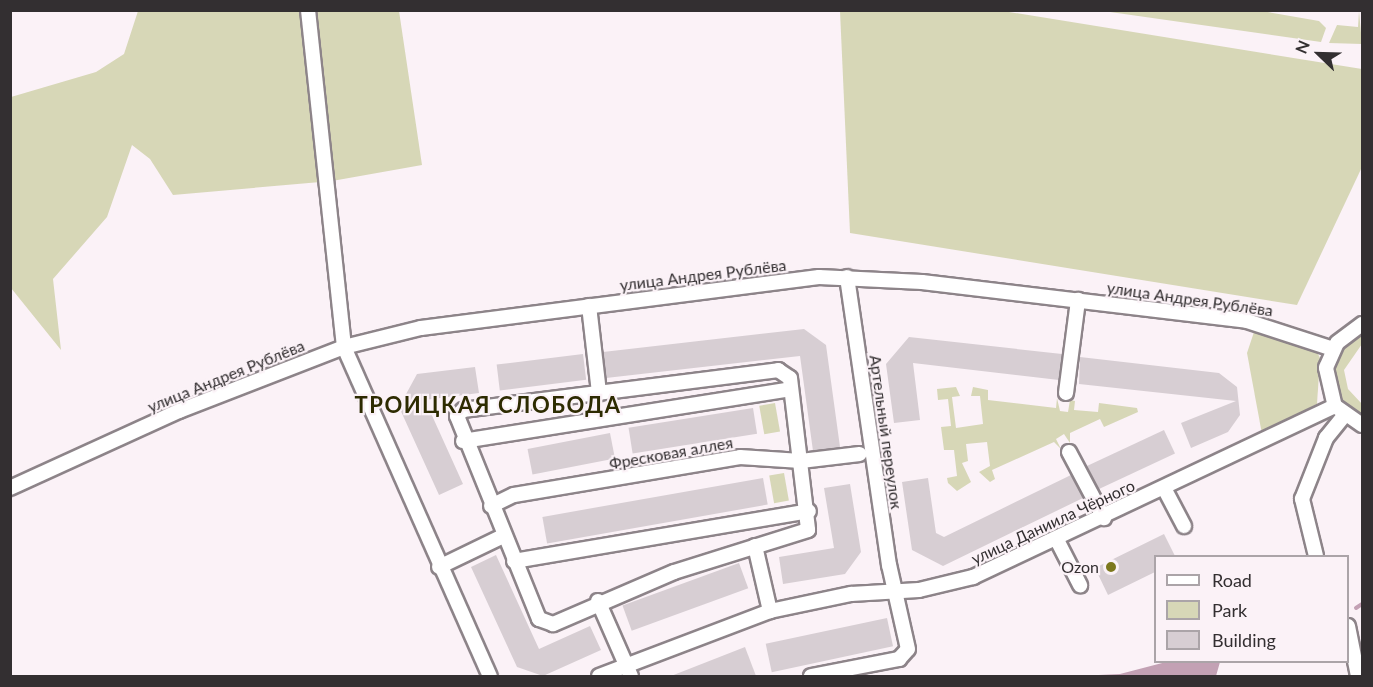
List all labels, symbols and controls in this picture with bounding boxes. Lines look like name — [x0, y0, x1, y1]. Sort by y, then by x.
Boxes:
north arrow — [1289, 24, 1349, 84]
text: N — [1291, 37, 1313, 56]
street label: улица Андрея Рублёва — [619, 255, 787, 295]
street label: улица Андрея Рублёва — [1106, 278, 1274, 320]
street label: улица Андрея Рублёва — [145, 336, 307, 416]
street label: Артельный переулок — [866, 354, 906, 510]
district label: ТРОИЦКАЯ СЛОБОДА — [355, 392, 621, 418]
street label: Фресковая аллея — [608, 433, 734, 473]
street label: улица Даниила Чёрного — [968, 476, 1138, 568]
legend — [1154, 555, 1349, 663]
place label: Ozon — [1061, 557, 1099, 577]
marker: Ozon — [1104, 560, 1118, 574]
text: Road — [1212, 569, 1252, 591]
text: Park — [1212, 599, 1247, 621]
text: Building — [1212, 629, 1276, 651]

